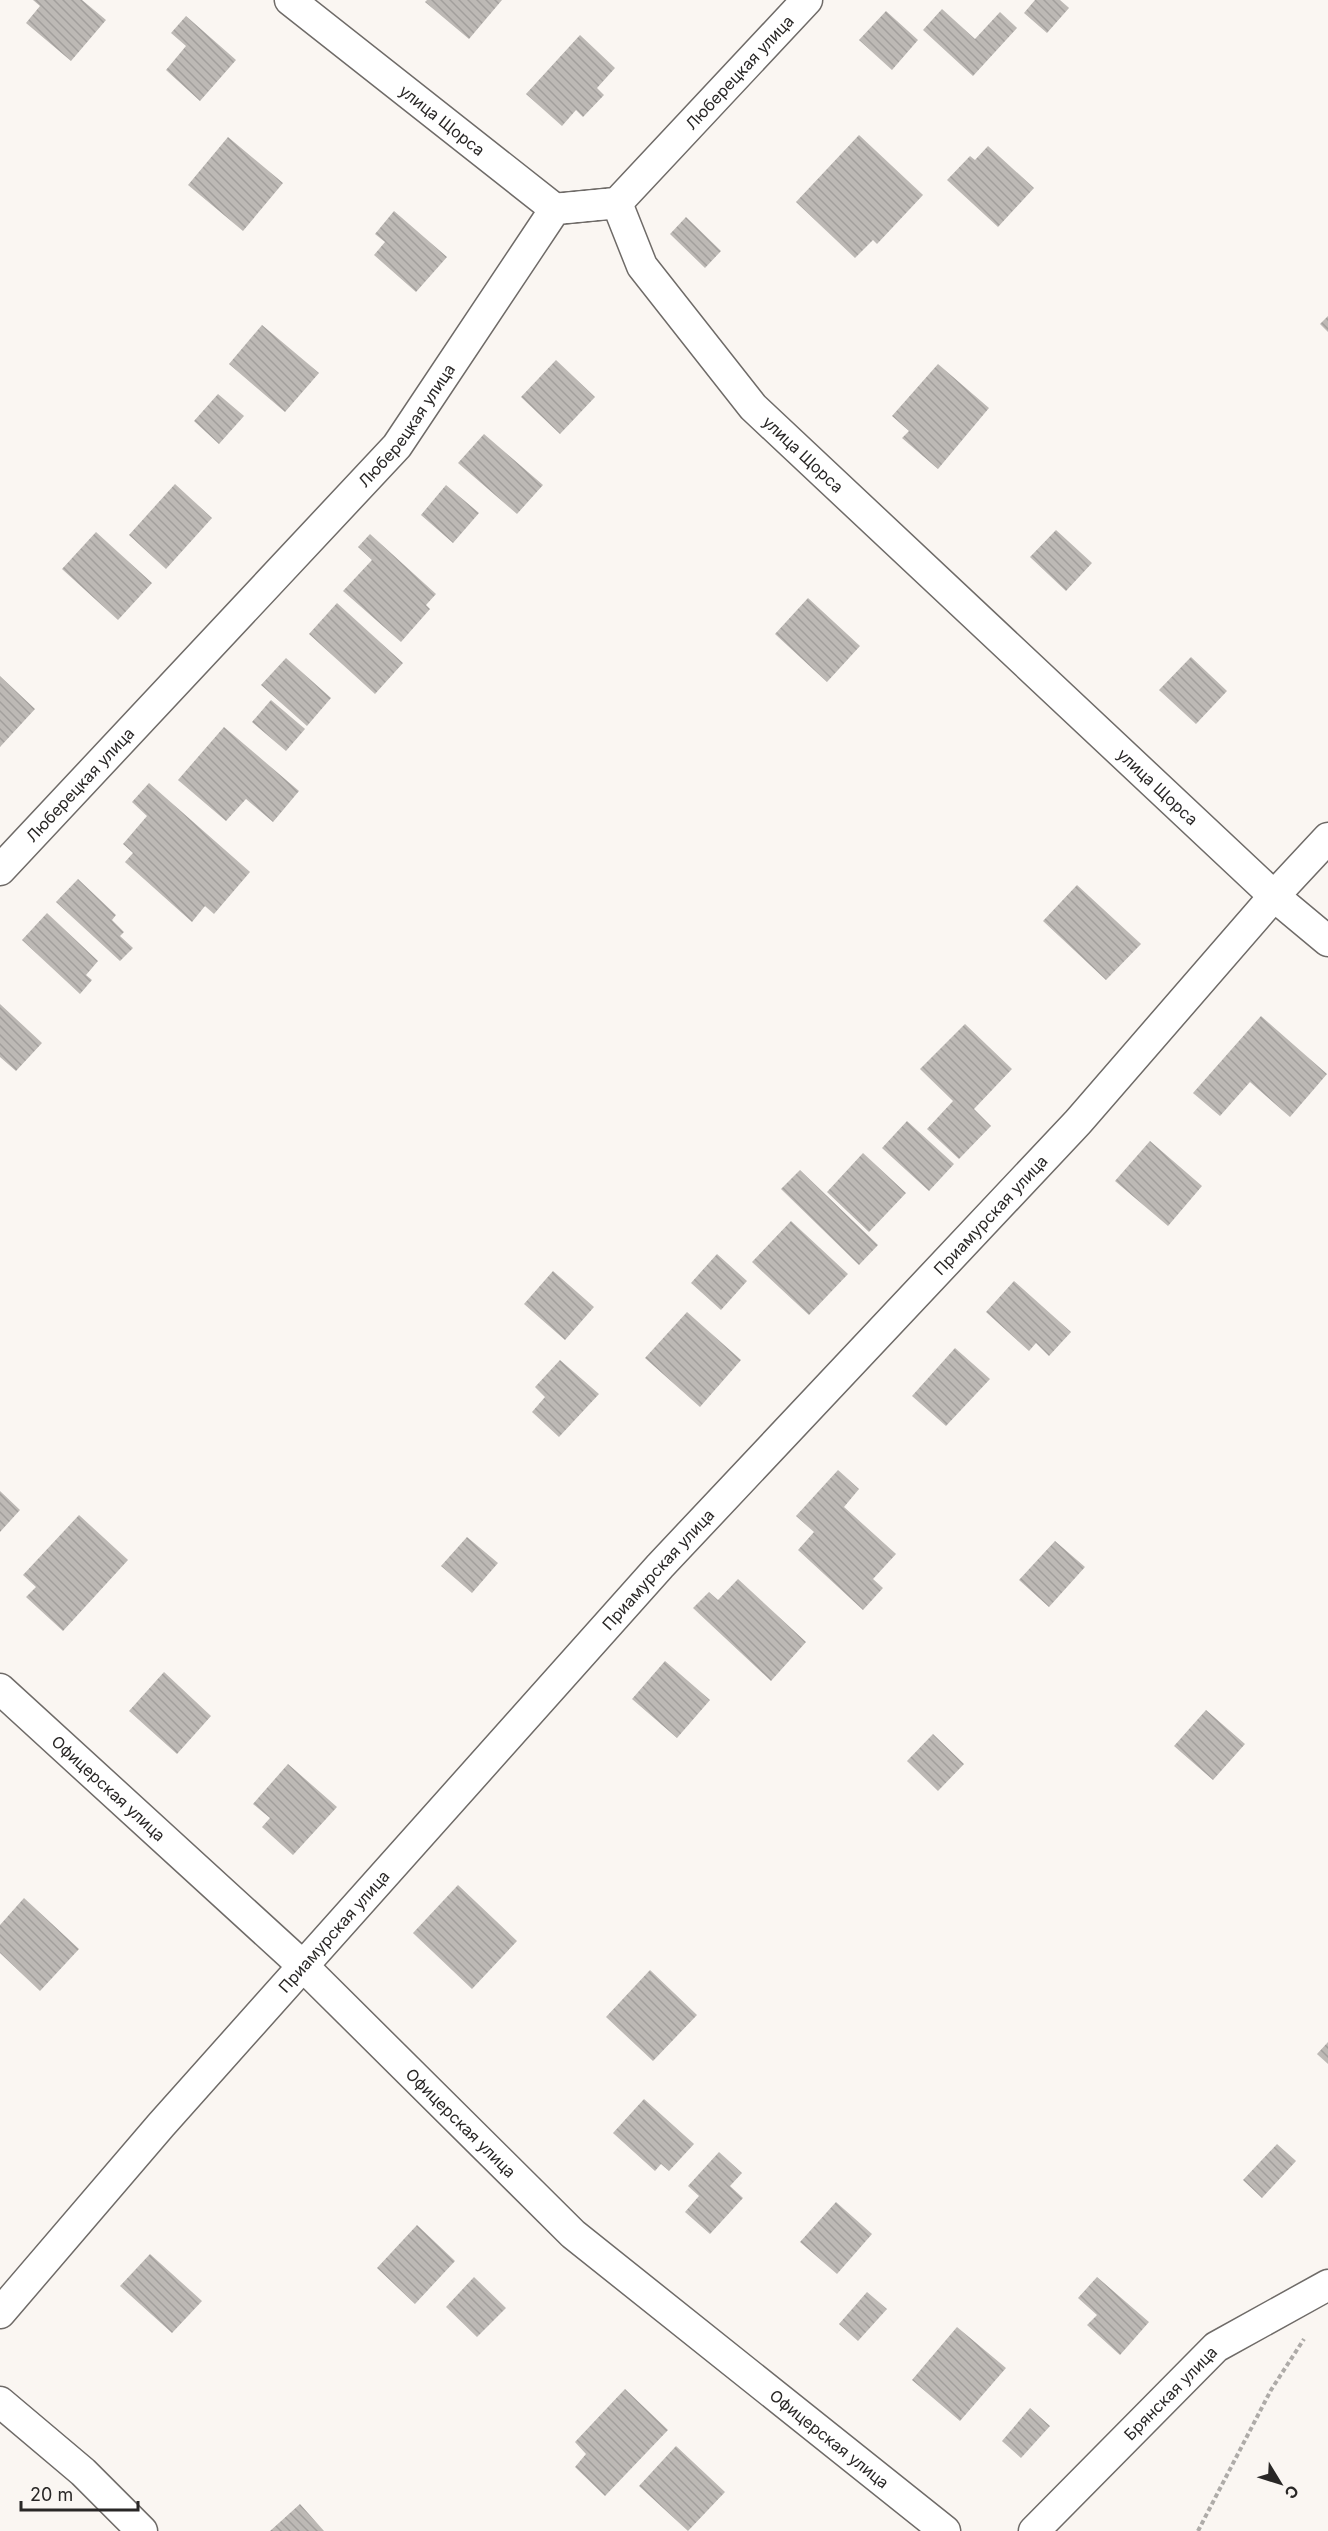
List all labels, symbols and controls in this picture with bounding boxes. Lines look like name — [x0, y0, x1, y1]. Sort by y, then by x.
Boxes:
street label: Люберецкая улица — [681, 11, 798, 134]
street label: улица Щорса — [396, 80, 489, 160]
street label: Люберецкая улица — [354, 360, 459, 491]
street label: улица Щорса — [759, 412, 848, 497]
street label: Люберецкая улица — [22, 723, 138, 846]
street label: улица Щорса — [1113, 744, 1202, 829]
street label: Приамурская улица — [929, 1151, 1052, 1279]
street label: Приамурская улица — [598, 1505, 718, 1634]
street label: Офицерская улица — [47, 1731, 170, 1845]
street label: Приамурская улица — [274, 1866, 394, 1997]
street label: Офицерская улица — [402, 2064, 520, 2182]
street label: Брянская улица — [1120, 2342, 1221, 2444]
street label: Офицерская улица — [766, 2385, 893, 2492]
north arrow — [1250, 2453, 1310, 2513]
scale bar — [21, 2474, 138, 2512]
text: С — [1280, 2481, 1303, 2503]
text: 20 m — [30, 2484, 73, 2505]

